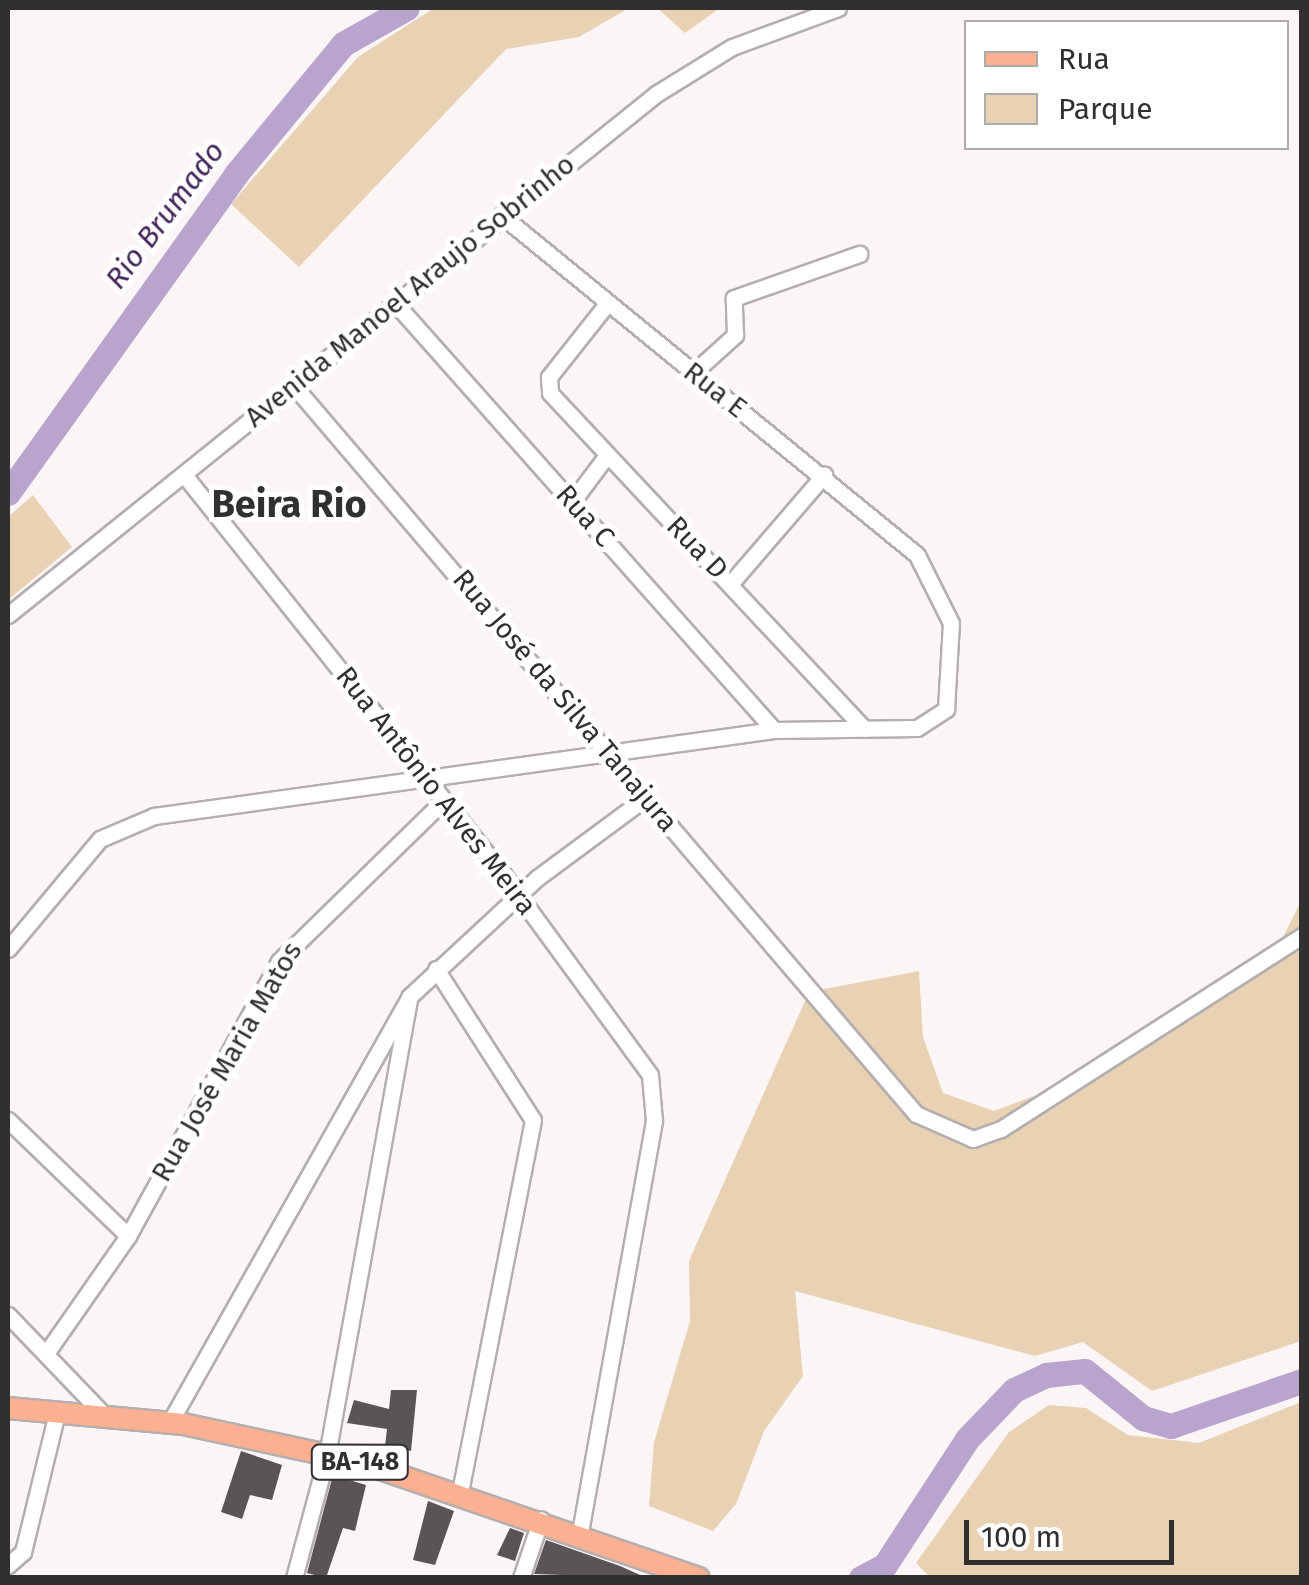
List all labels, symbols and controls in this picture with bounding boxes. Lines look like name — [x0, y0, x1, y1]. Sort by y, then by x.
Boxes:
legend — [964, 20, 1289, 150]
text: Rua — [1058, 41, 1110, 77]
text: Parque — [1058, 91, 1153, 127]
water label: Rio Brumado — [98, 134, 232, 296]
street label: Avenida Manoel Araujo Sobrinho — [238, 148, 582, 434]
street label: Rua E — [677, 355, 753, 425]
street label: Rua C — [549, 478, 621, 554]
district label: Beira Rio — [211, 482, 367, 528]
street label: Rua D — [659, 510, 735, 586]
street label: Rua José da Silva Tanajura — [445, 563, 685, 839]
street label: Rua Antônio Alves Meira — [329, 660, 543, 922]
street label: Rua José Maria Matos — [145, 936, 309, 1188]
road number: BA-148 — [310, 1442, 410, 1482]
scale bar — [969, 1500, 1179, 1562]
text: 100 m — [981, 1519, 1061, 1555]

